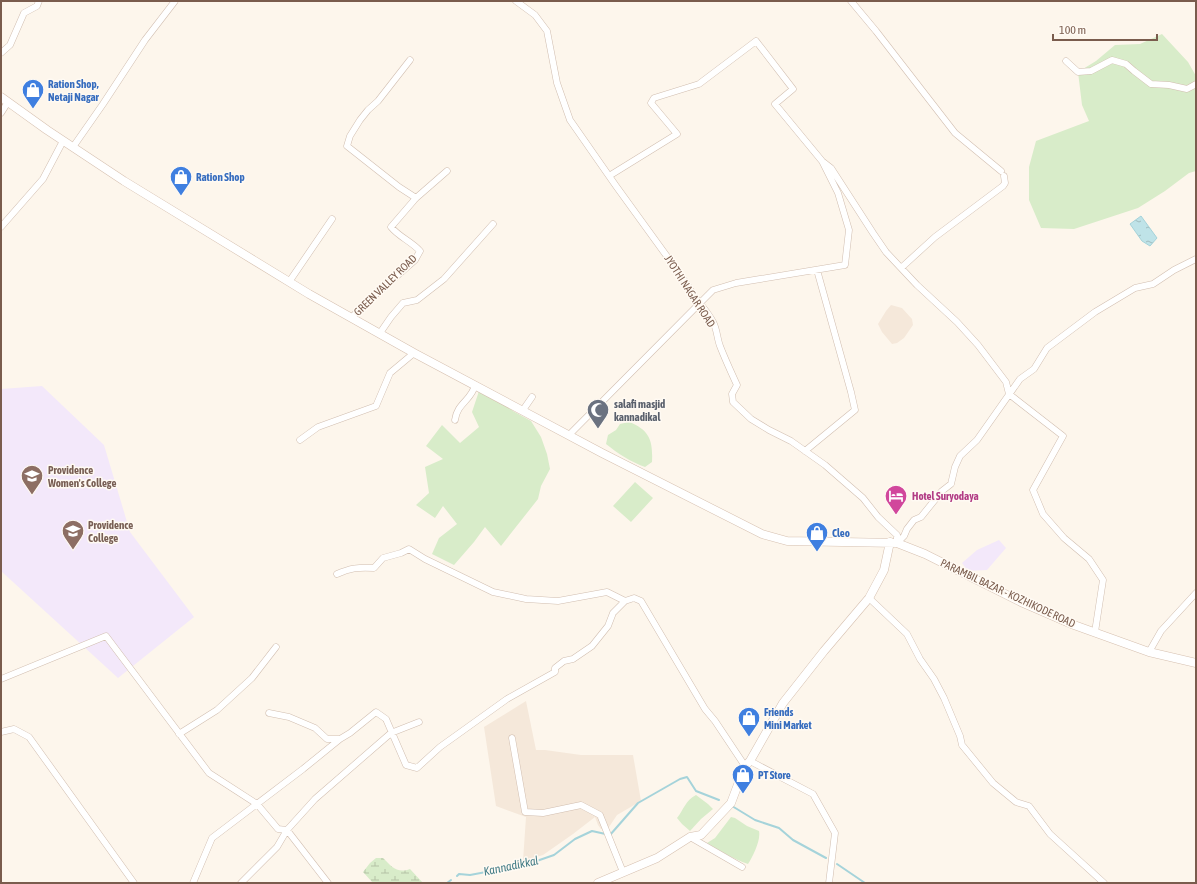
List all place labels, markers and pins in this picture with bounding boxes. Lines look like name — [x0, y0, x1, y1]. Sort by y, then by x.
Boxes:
shop icon: Ration Shop, Netaji Nagar — [20, 77, 46, 110]
place label: Ration Shop, Netaji Nagar — [48, 78, 100, 103]
shop icon: Ration Shop — [168, 164, 194, 197]
place label: Ration Shop — [196, 171, 245, 183]
mosque icon: salafi masjid kannadikal — [585, 397, 611, 430]
place label: salafi masjid kannadikal — [614, 398, 665, 423]
school or university icon: Providence Women's College — [19, 463, 45, 496]
place label: Providence Women's College — [47, 464, 116, 489]
hotel icon: Hotel Suryodaya — [883, 483, 909, 516]
place label: Hotel Suryodaya — [912, 490, 979, 502]
school or university icon: Providence College — [60, 518, 86, 551]
place label: Providence College — [88, 519, 133, 544]
shop icon: Cleo — [804, 520, 830, 553]
place label: Cleo — [832, 527, 850, 539]
shop icon: Friends Mini Market — [736, 705, 762, 738]
place label: Friends Mini Market — [764, 706, 813, 731]
shop icon: PT Store — [730, 762, 756, 795]
place label: PT Store — [758, 769, 791, 781]

